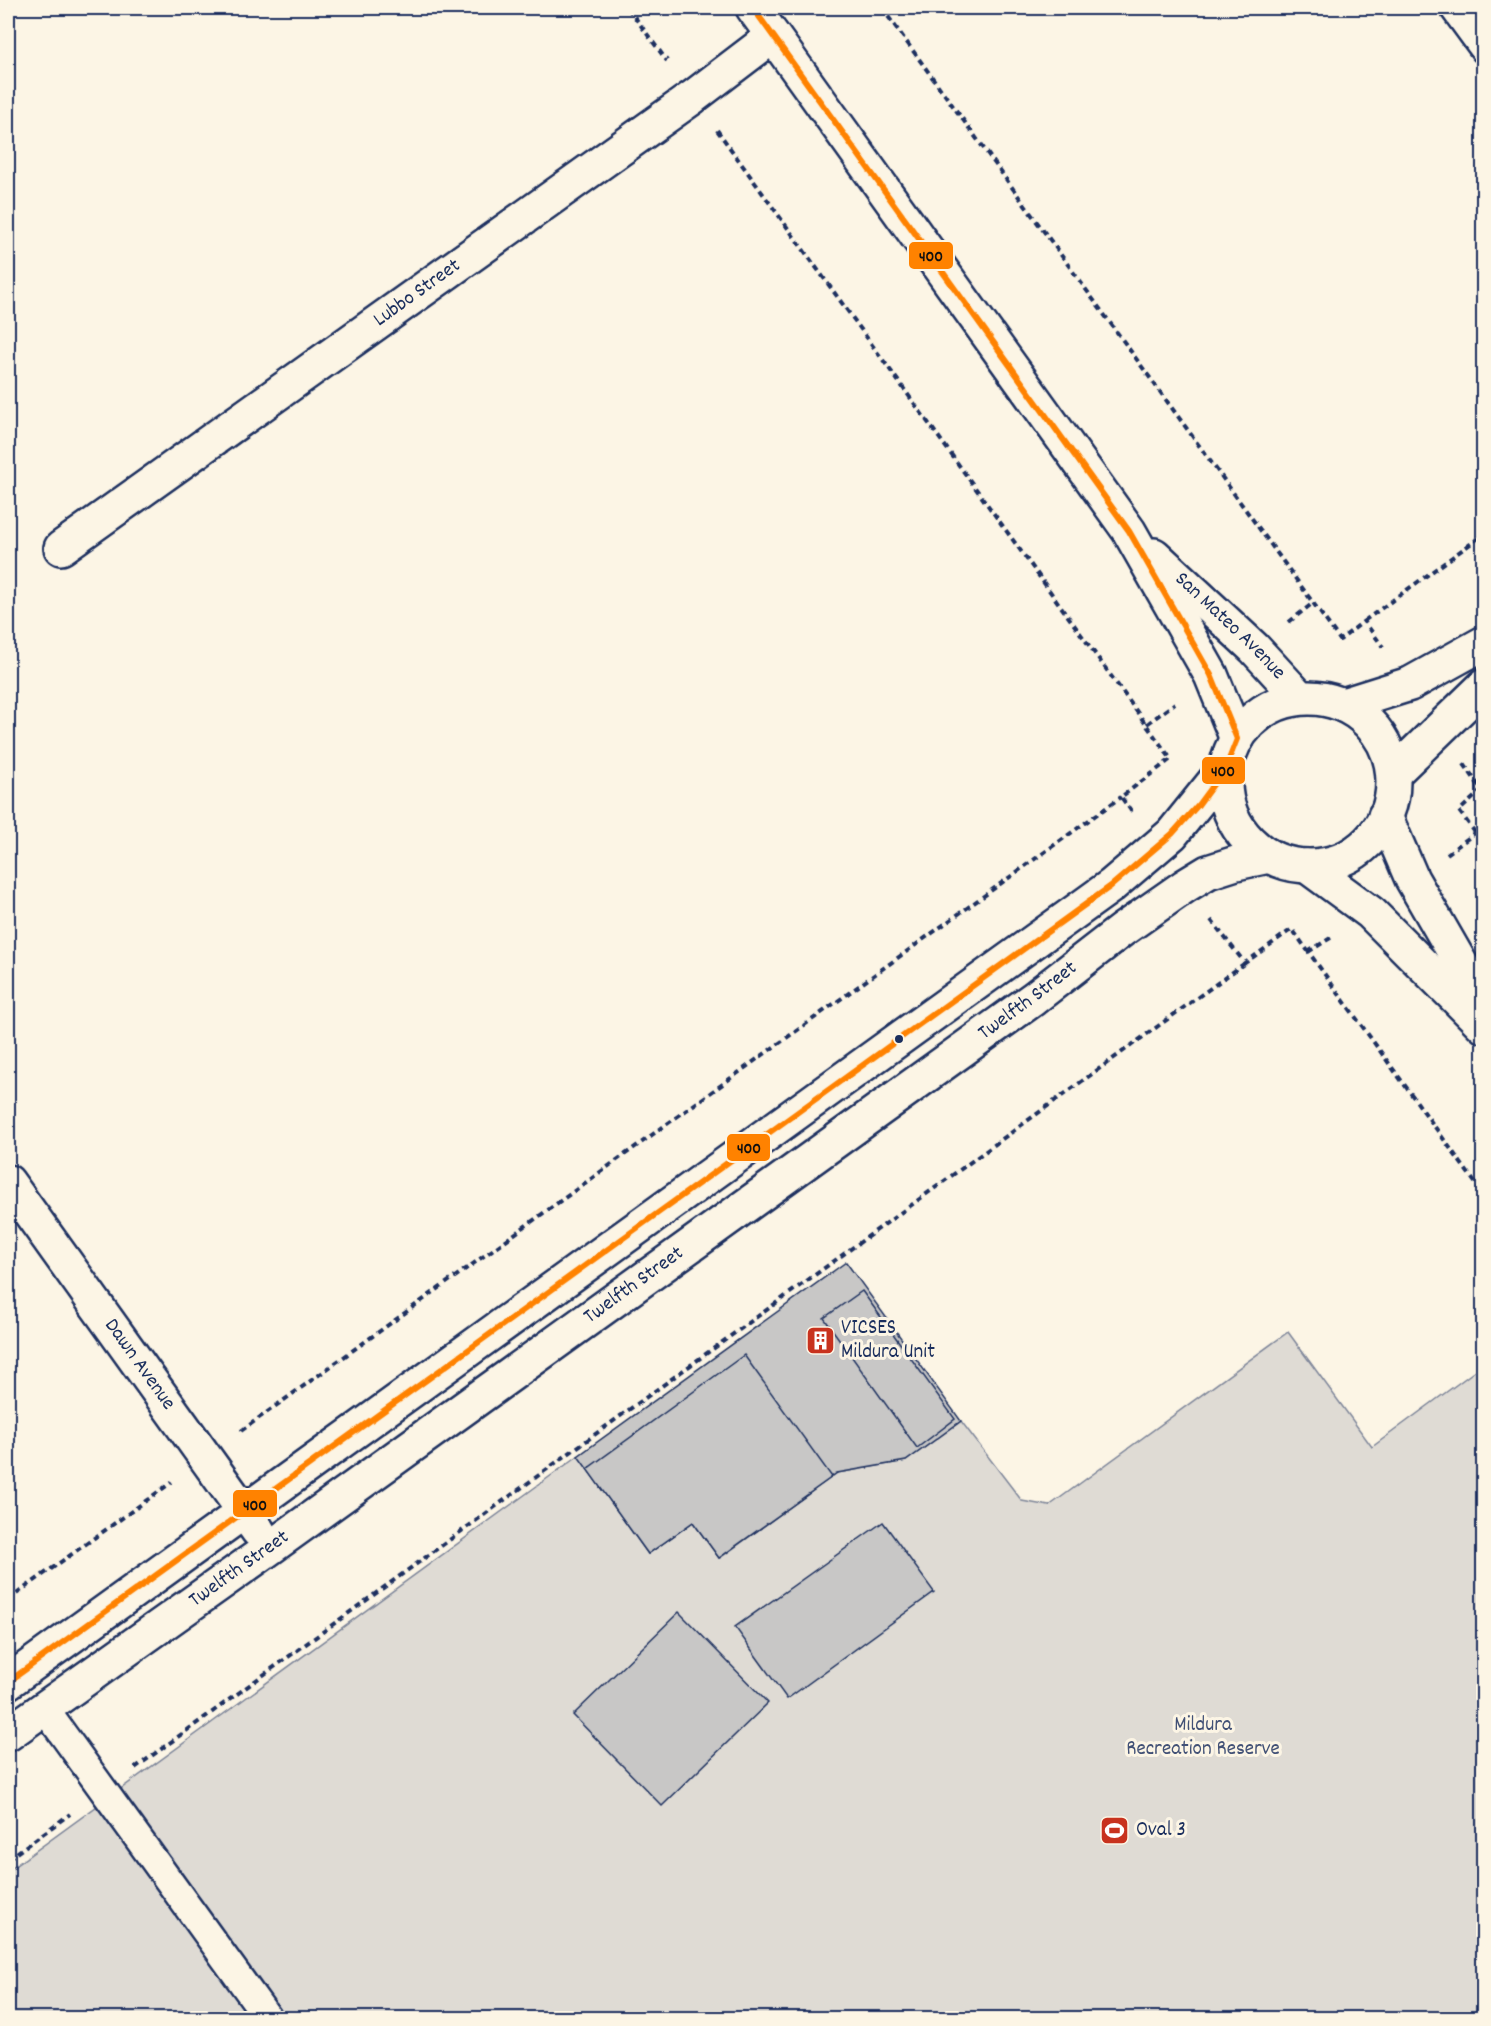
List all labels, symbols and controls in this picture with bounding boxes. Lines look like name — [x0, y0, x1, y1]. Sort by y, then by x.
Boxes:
line badge: 400 — [908, 241, 954, 270]
text: 400 — [919, 246, 943, 269]
street label: Lubbo Street — [368, 252, 468, 335]
street label: San Mateo Avenue — [1167, 566, 1292, 687]
line badge: 400 — [1201, 756, 1246, 785]
text: 400 — [1211, 761, 1235, 784]
street label: Twelfth Street — [973, 954, 1084, 1048]
unlabelled marker — [893, 1033, 905, 1045]
line badge: 400 — [726, 1133, 771, 1162]
text: 400 — [737, 1138, 761, 1161]
street label: Twelfth Street — [578, 1239, 691, 1332]
street label: Dawn Avenue — [96, 1313, 182, 1417]
place label: VICSES Mildura Unit — [841, 1314, 935, 1368]
building icon: VICSES Mildura Unit — [804, 1325, 836, 1357]
line badge: 400 — [232, 1489, 278, 1518]
text: 400 — [243, 1495, 267, 1518]
street label: Twelfth Street — [183, 1523, 296, 1616]
park label: Mildura Recreation Reserve — [1126, 1711, 1280, 1765]
sports icon: Oval 3 — [1099, 1815, 1131, 1847]
place label: Oval 3 — [1136, 1816, 1186, 1846]

